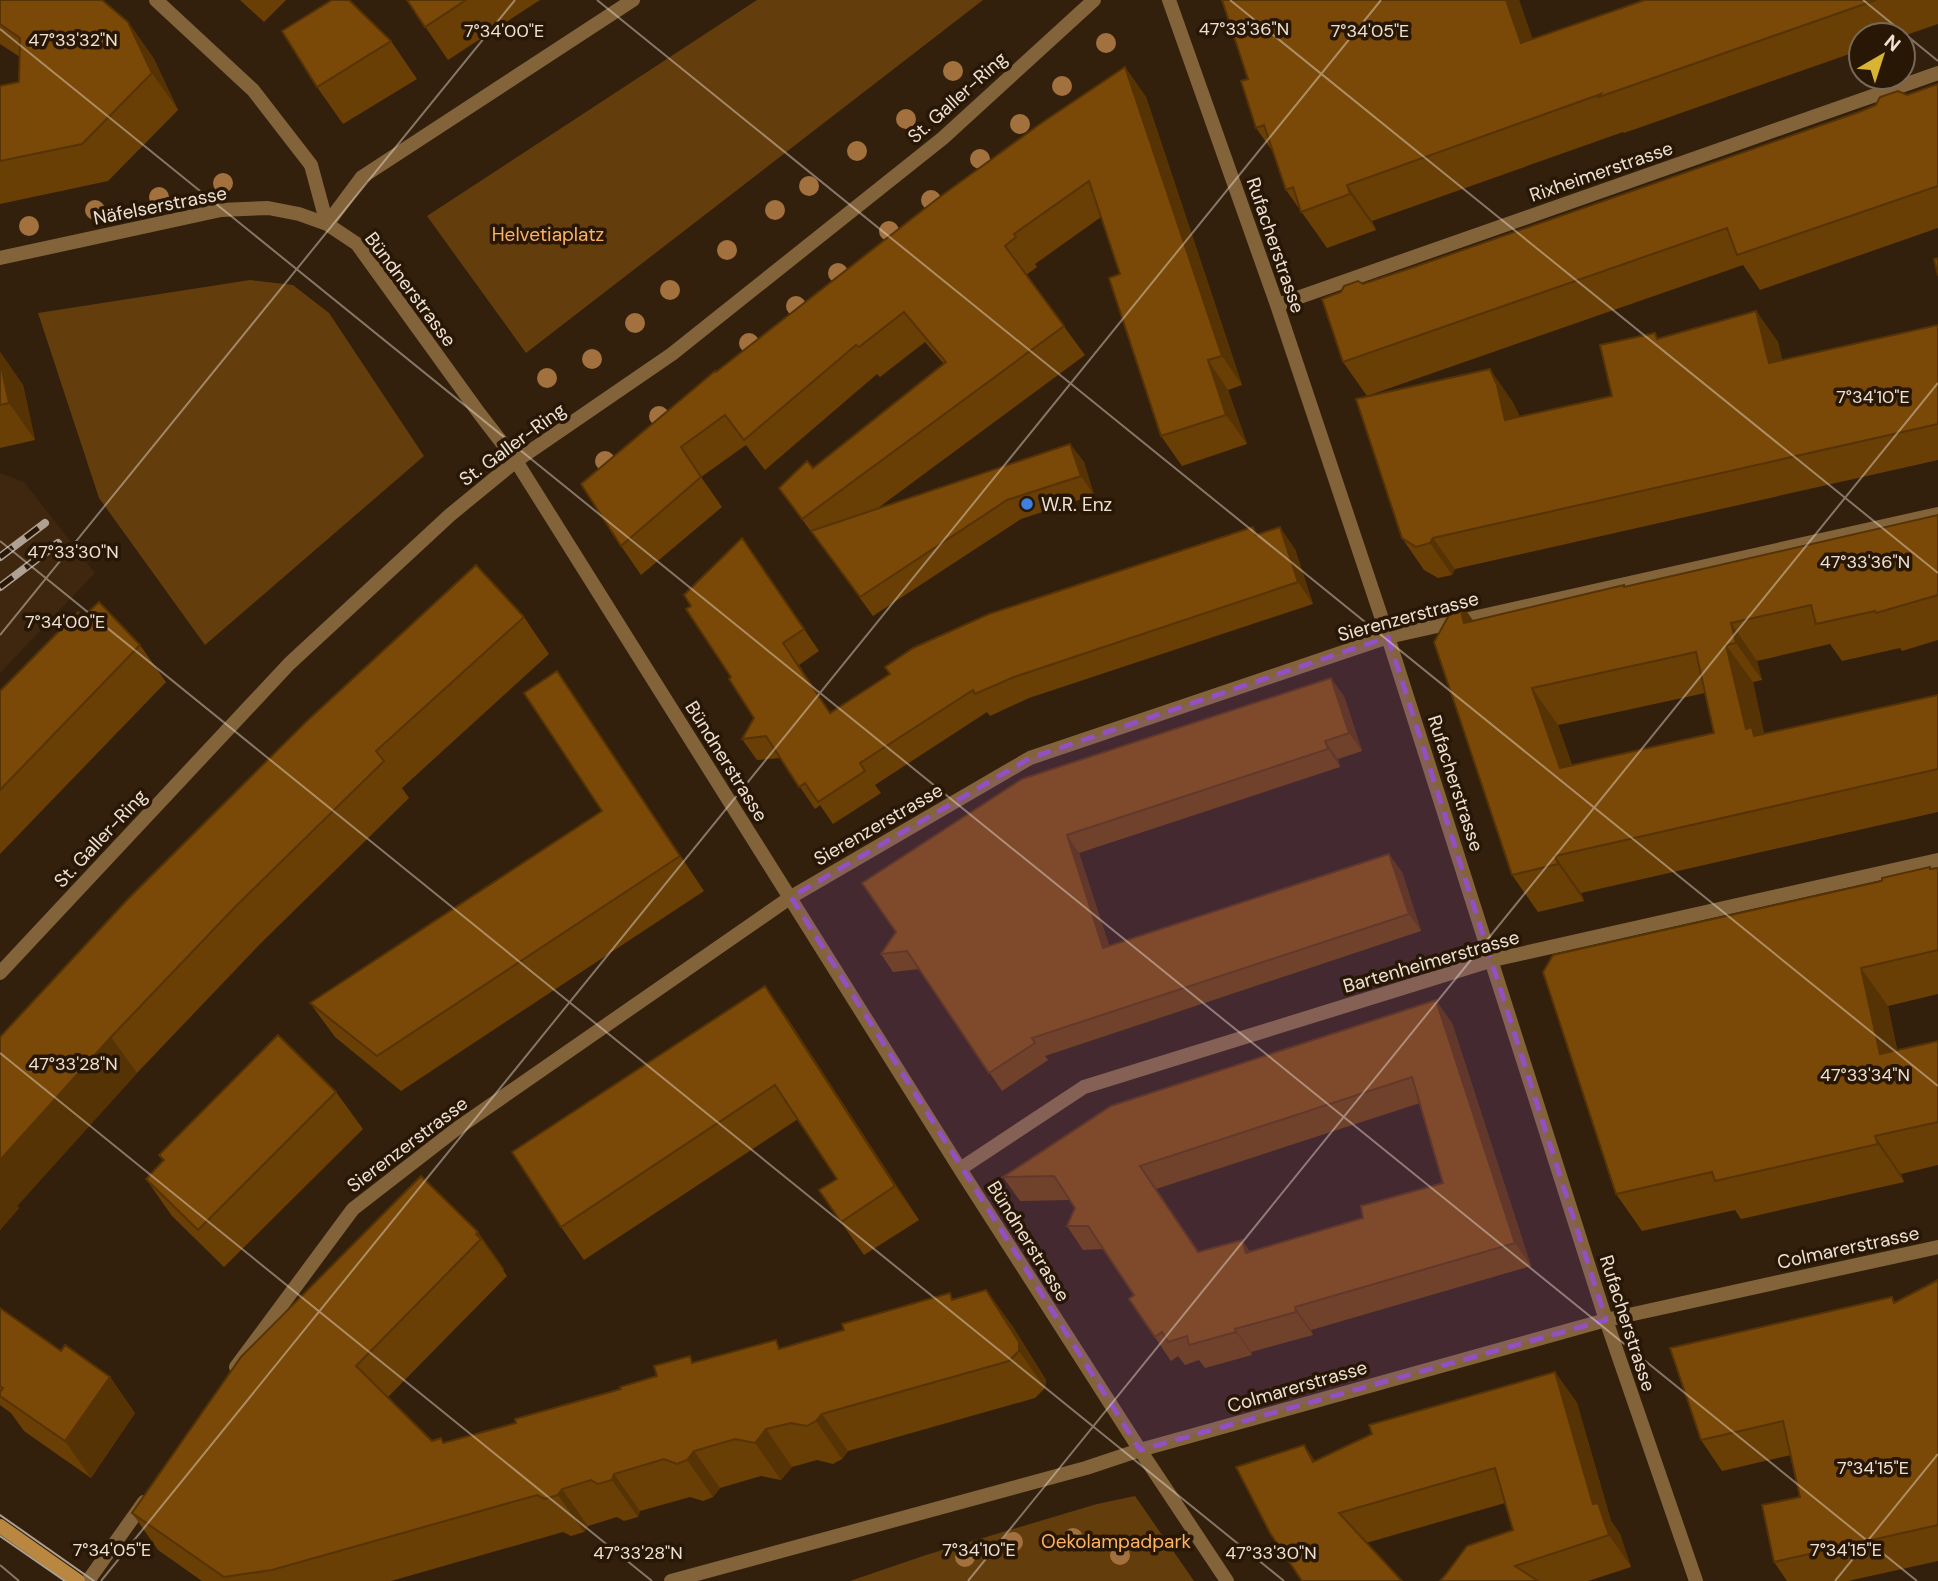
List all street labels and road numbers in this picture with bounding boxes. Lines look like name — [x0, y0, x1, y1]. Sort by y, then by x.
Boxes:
street label: St. Galler-Ring — [902, 46, 1013, 149]
street label: Rixheimerstrasse — [1526, 135, 1676, 208]
street label: Rufacherstrasse — [1241, 174, 1310, 316]
street label: Näfelserstrasse — [91, 180, 229, 231]
street label: Bündnerstrasse — [359, 227, 462, 352]
street label: St. Galler-Ring — [454, 397, 571, 492]
street label: Sierenzerstrasse — [1335, 586, 1481, 647]
street label: Bündnerstrasse — [679, 696, 774, 826]
street label: Rufacherstrasse — [1422, 712, 1489, 855]
street label: Sierenzerstrasse — [809, 777, 947, 872]
street label: St. Galler-Ring — [48, 783, 153, 893]
street label: Bartenheimerstrasse — [1340, 924, 1522, 999]
street label: Sierenzerstrasse — [342, 1091, 473, 1198]
street label: Bündnerstrasse — [981, 1176, 1076, 1306]
street label: Colmarerstrasse — [1775, 1220, 1921, 1275]
street label: Rufacherstrasse — [1594, 1252, 1661, 1395]
street label: Colmarerstrasse — [1224, 1355, 1370, 1418]

